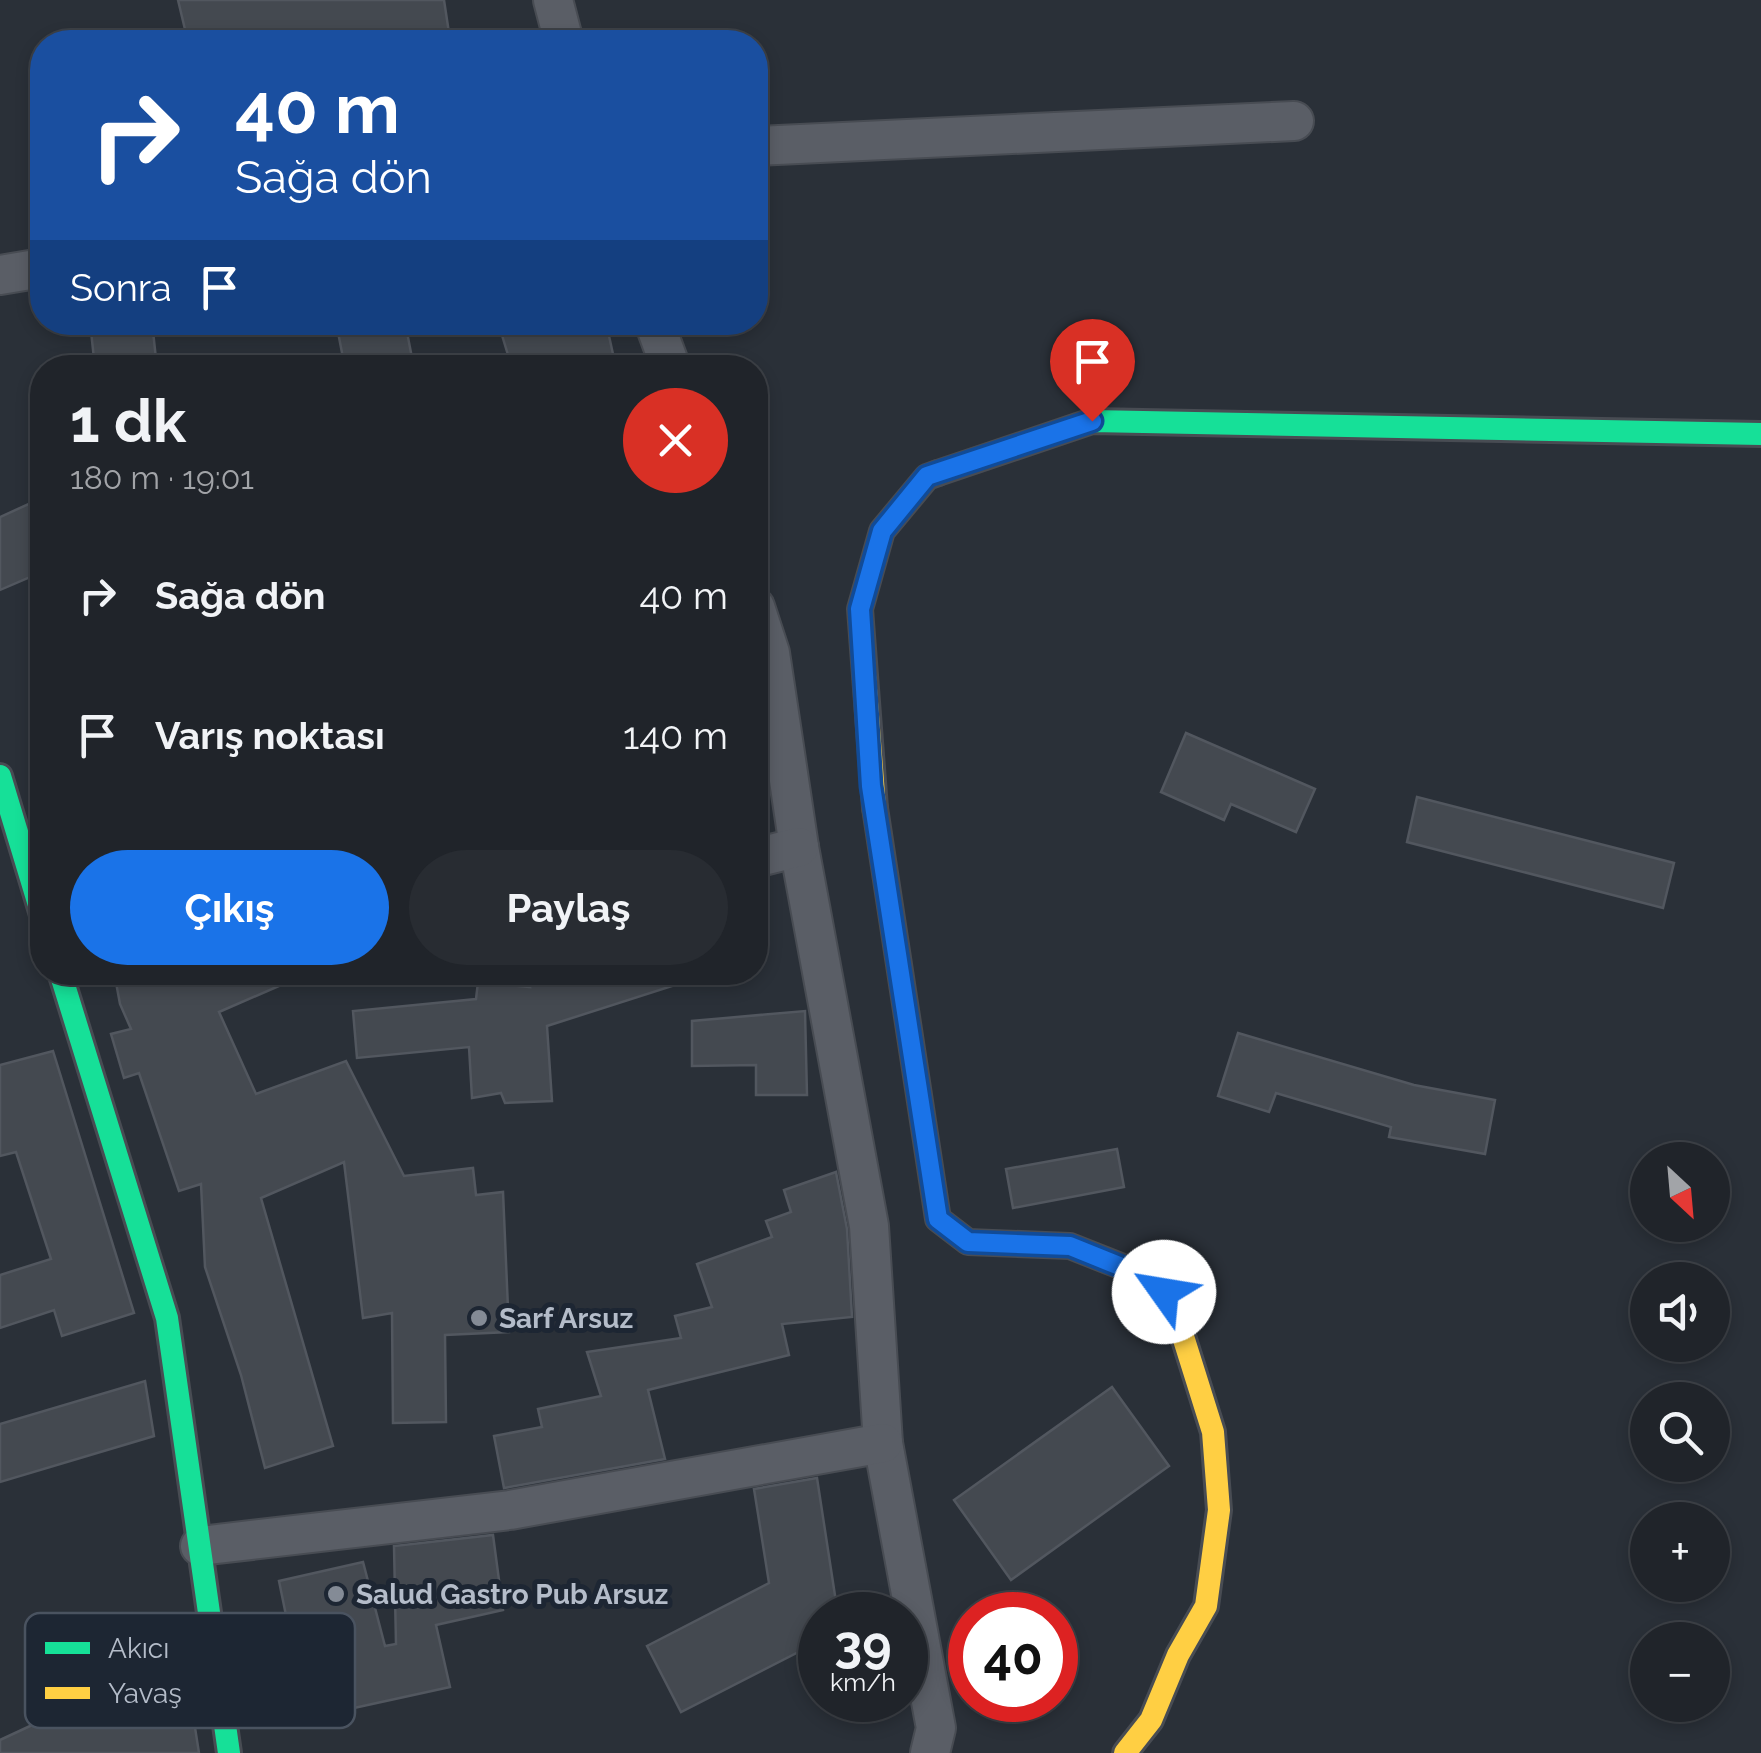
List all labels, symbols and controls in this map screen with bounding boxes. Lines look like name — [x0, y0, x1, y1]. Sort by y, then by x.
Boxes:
text: 40 m — [235, 67, 400, 149]
icon: right — [70, 70, 200, 200]
text: Sağa dön — [235, 151, 432, 204]
icon: arrive — [192, 260, 247, 315]
text: Sonra — [70, 265, 172, 310]
pin — [1050, 319, 1135, 422]
icon: arrive — [1065, 334, 1120, 389]
text: 1 dk — [70, 386, 186, 456]
button: close — [623, 388, 728, 493]
text: 180 m · 19:01 — [70, 459, 254, 496]
icon: right — [70, 568, 125, 623]
text: Sağa dön — [155, 573, 326, 618]
text: 40 m — [639, 573, 728, 618]
icon: arrive — [70, 708, 125, 763]
text: Varış noktası — [155, 713, 385, 758]
text: 140 m — [623, 713, 728, 758]
button: Çıkış — [70, 850, 389, 965]
button: Paylaş — [409, 850, 728, 965]
north arrow — [1630, 1142, 1730, 1242]
map controls — [1630, 1142, 1730, 1722]
position arrow — [1112, 1240, 1216, 1344]
button: sound — [1630, 1262, 1730, 1362]
place label: Sarf Arsuz — [499, 1302, 633, 1335]
marker: Sarf Arsuz — [468, 1307, 490, 1329]
button: search — [1630, 1382, 1730, 1482]
button: + — [1630, 1502, 1730, 1602]
place label: Salud Gastro Pub Arsuz — [356, 1578, 668, 1611]
marker: Salud Gastro Pub Arsuz — [325, 1583, 347, 1605]
speed limit sign: 40 — [948, 1592, 1078, 1722]
legend — [25, 1613, 355, 1728]
text: 39 — [834, 1615, 892, 1674]
button: − — [1630, 1622, 1730, 1722]
text: Akıcı — [108, 1632, 169, 1665]
text: km/h — [830, 1667, 896, 1697]
text: Yavaş — [108, 1677, 182, 1710]

